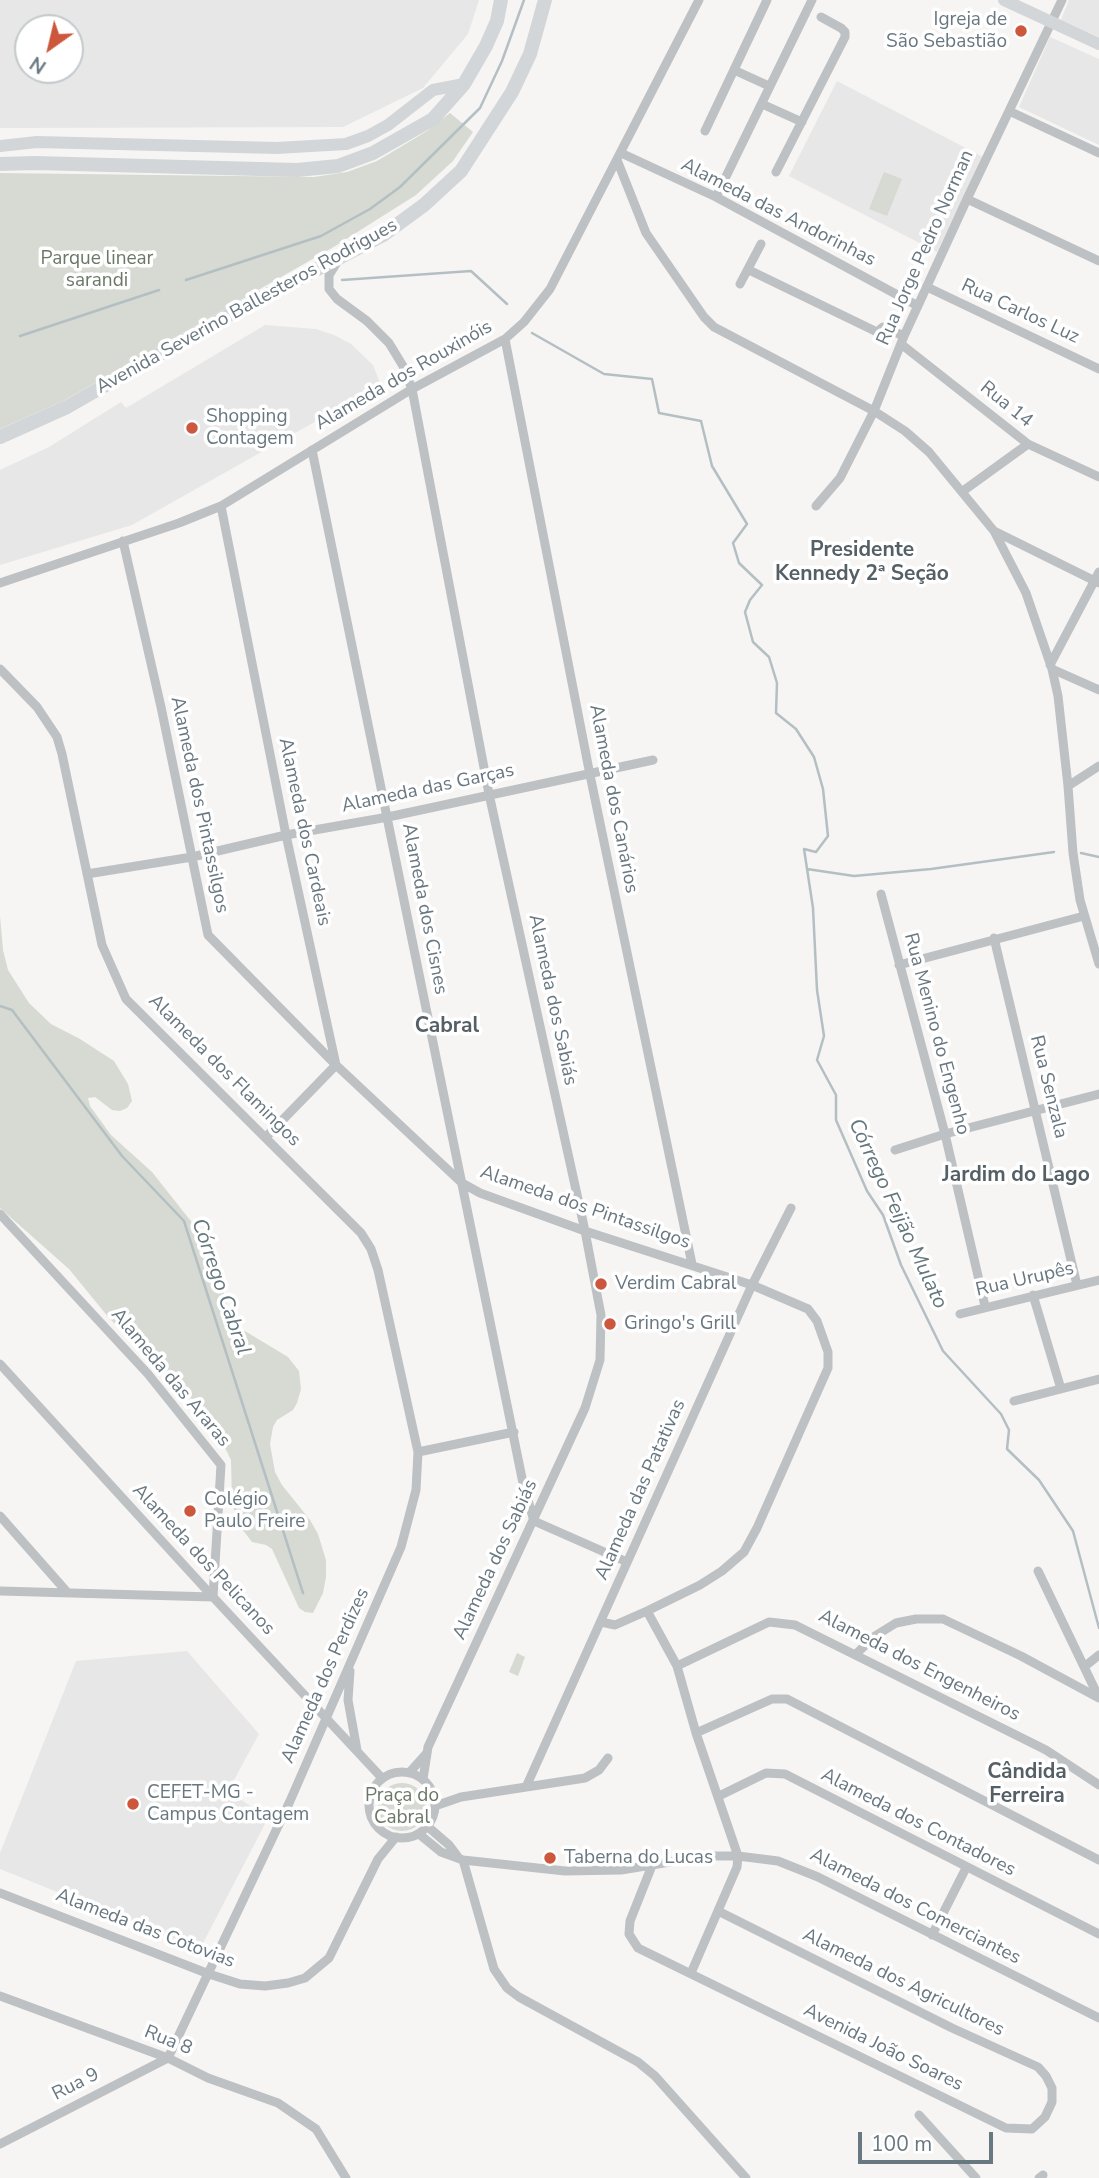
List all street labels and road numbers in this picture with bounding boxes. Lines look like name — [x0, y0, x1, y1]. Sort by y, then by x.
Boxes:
street label: Rua Jorge Pedro Norman — [873, 147, 979, 349]
street label: Alameda das Andorinhas — [677, 154, 879, 272]
street label: Avenida Severino Ballesteros Rodrigues — [92, 214, 402, 400]
street label: Rua Carlos Luz — [957, 275, 1083, 349]
street label: Alameda dos Rouxinóis — [311, 316, 497, 436]
street label: Rua 14 — [975, 377, 1037, 433]
street label: Alameda dos Pintassilgos — [165, 695, 233, 915]
street label: Alameda dos Canários — [583, 703, 643, 895]
street label: Alameda dos Cardeais — [273, 736, 335, 928]
street label: Alameda das Garças — [340, 760, 516, 818]
street label: Alameda dos Cisnes — [396, 821, 452, 997]
street label: Alameda dos Sabiás — [523, 913, 581, 1087]
street label: Rua Menino do Engenho — [898, 931, 974, 1137]
street label: Alameda dos Flamingos — [143, 990, 305, 1152]
street label: Rua Senzala — [1024, 1033, 1072, 1141]
street label: Alameda dos Pintassilgos — [477, 1161, 693, 1255]
street label: Rua Urupês — [974, 1258, 1076, 1302]
street label: Alameda das Araras — [105, 1304, 235, 1452]
street label: Alameda das Patativas — [591, 1396, 691, 1584]
street label: Alameda dos Sabiás — [449, 1476, 543, 1644]
street label: Alameda dos Pelicanos — [127, 1480, 279, 1640]
street label: Alameda dos Perdizes — [277, 1585, 375, 1767]
street label: Alameda dos Engenheiros — [814, 1605, 1024, 1727]
street label: Alameda dos Contadores — [817, 1764, 1019, 1882]
street label: Alameda dos Comerciantes — [806, 1844, 1024, 1970]
street label: Alameda das Cotovias — [52, 1884, 238, 1974]
street label: Alameda dos Agricultores — [798, 1924, 1008, 2042]
street label: Avenida João Soares — [799, 1999, 967, 2097]
street label: Rua 8 — [141, 2021, 195, 2061]
street label: Rua 9 — [49, 2064, 103, 2106]

